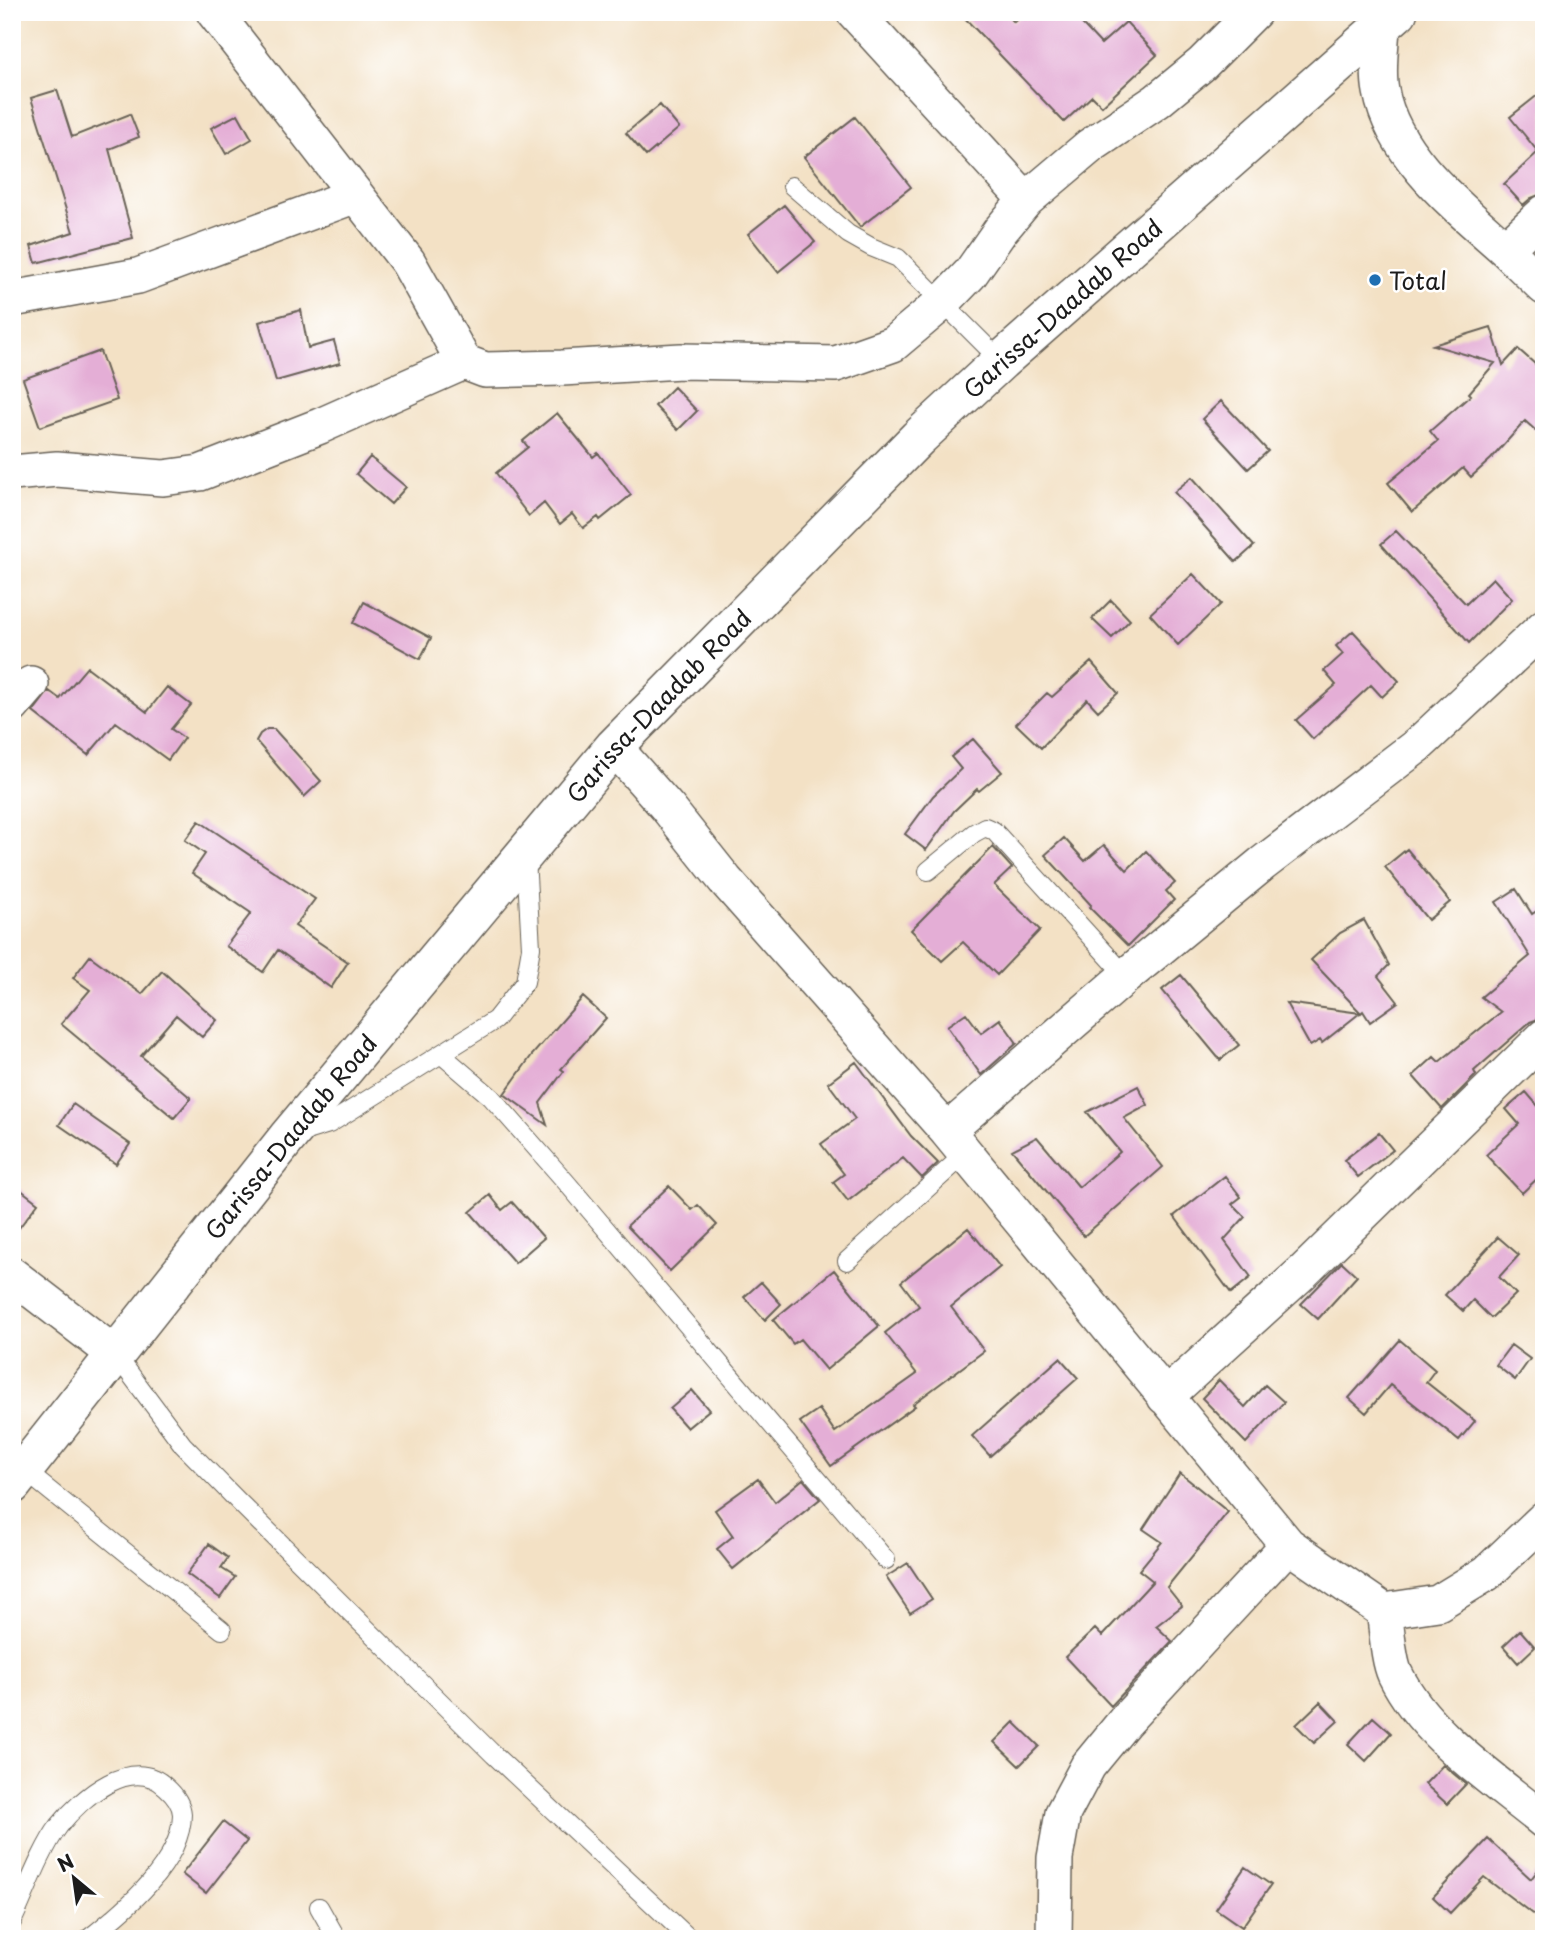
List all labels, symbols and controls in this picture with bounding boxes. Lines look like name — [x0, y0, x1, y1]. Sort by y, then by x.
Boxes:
street label: Garissa-Daadab Road — [954, 210, 1170, 406]
place label: Total — [1389, 262, 1447, 298]
marker: Total — [1367, 272, 1383, 288]
street label: Garissa-Daadab Road — [557, 600, 759, 810]
street label: Garissa-Daadab Road — [195, 1026, 385, 1247]
north arrow — [38, 1842, 108, 1912]
text: N — [52, 1846, 79, 1878]

